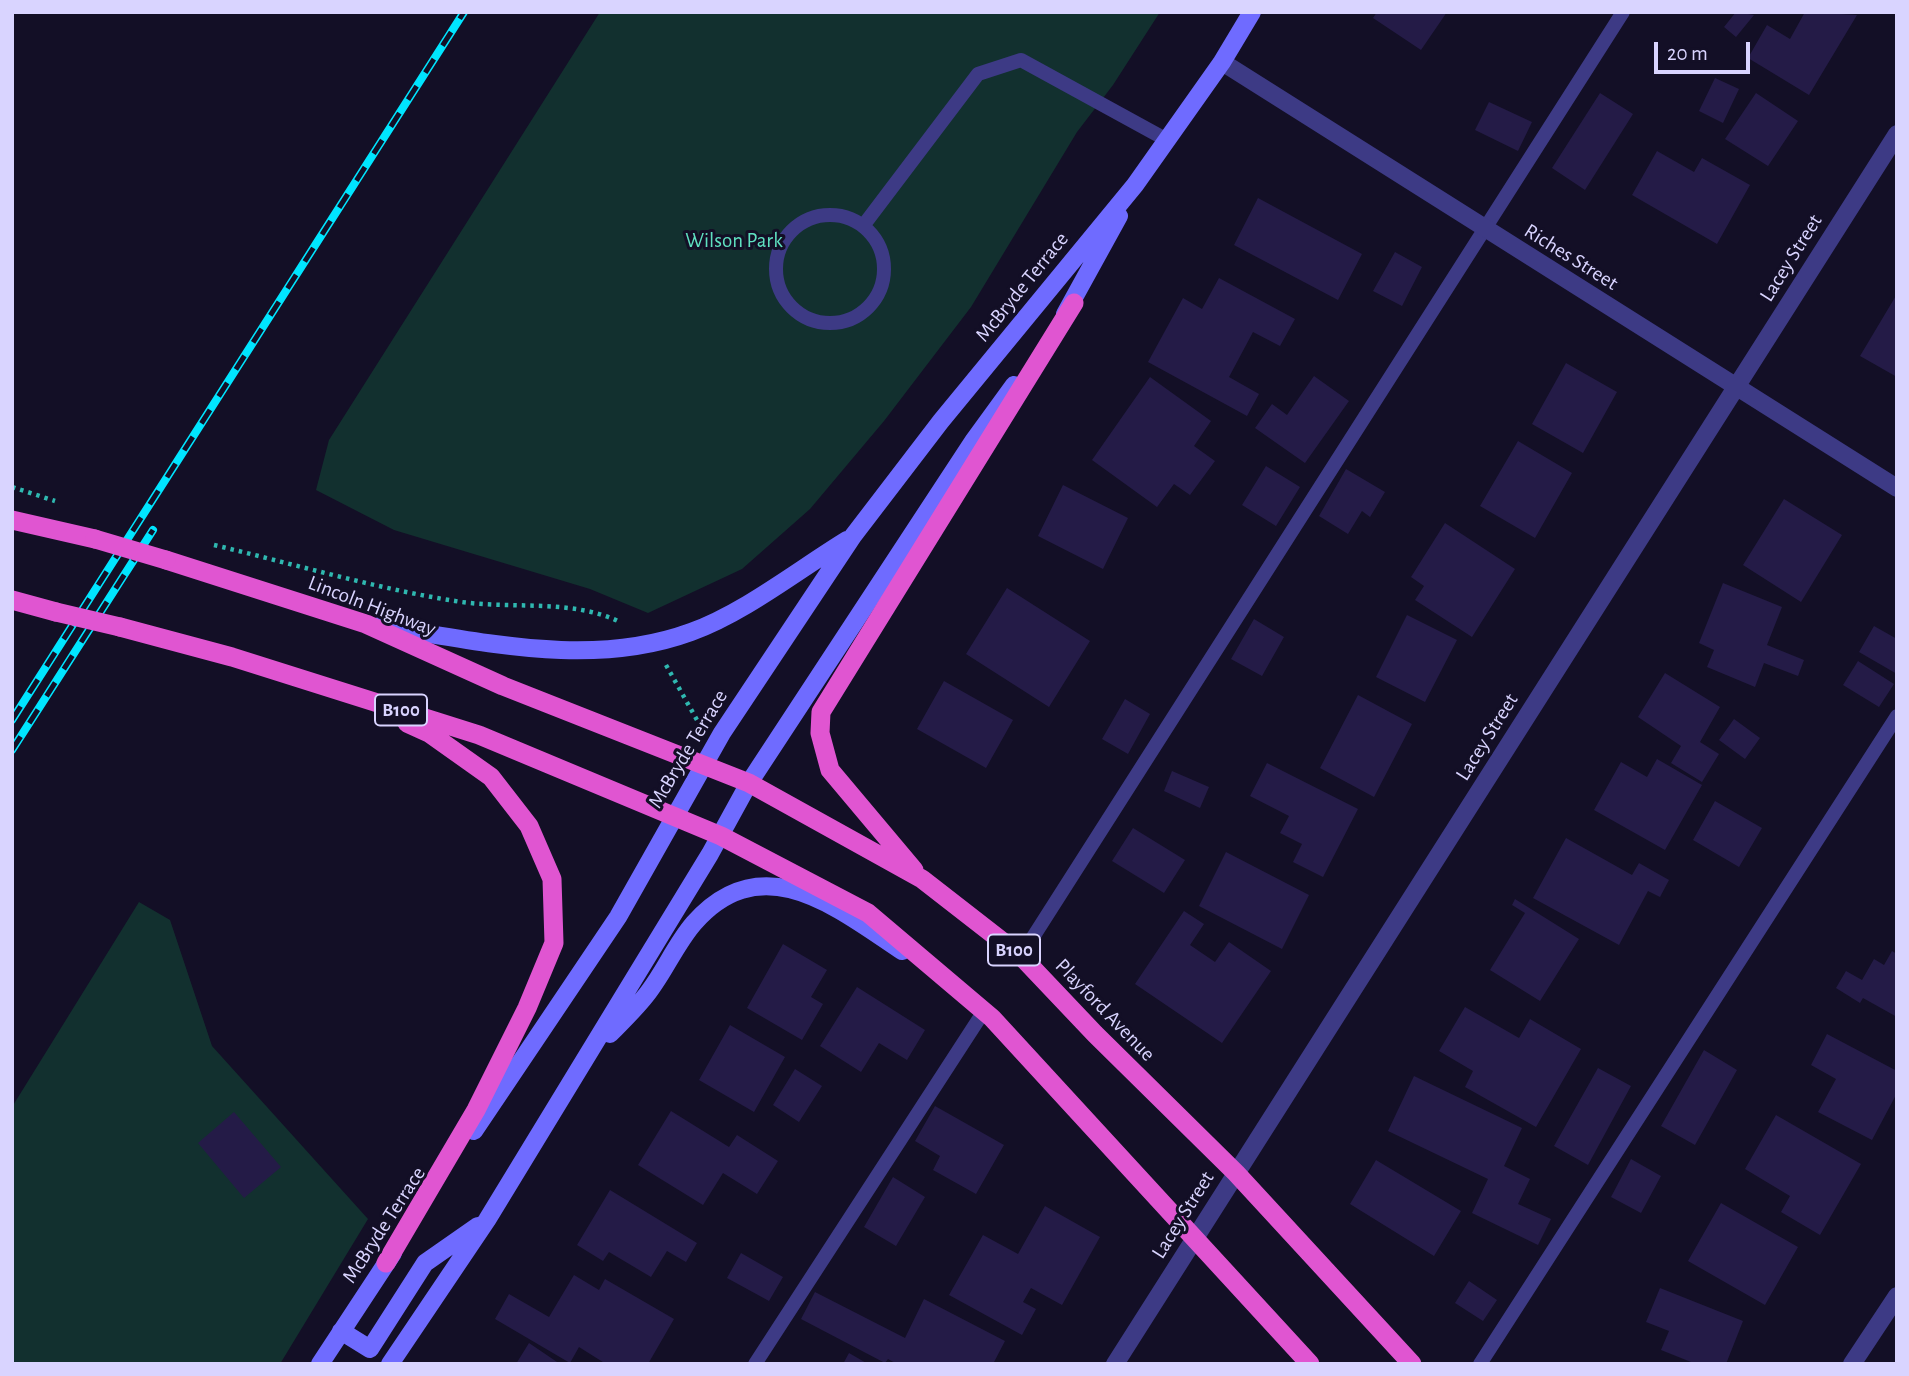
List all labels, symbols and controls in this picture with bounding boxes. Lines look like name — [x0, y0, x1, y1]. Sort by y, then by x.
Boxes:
scale bar — [1657, 28, 1753, 72]
text: 20 m — [1667, 43, 1708, 64]
street label: Lacey Street — [1754, 210, 1828, 306]
street label: Riches Street — [1519, 218, 1623, 296]
street label: McBryde Terrace — [970, 227, 1074, 347]
park label: Wilson Park — [685, 228, 783, 254]
street label: Lincoln Highway — [304, 570, 440, 642]
street label: McBryde Terrace — [643, 685, 733, 813]
street label: Lacey Street — [1450, 689, 1524, 785]
road number: B100 — [375, 694, 427, 726]
road number: B100 — [988, 934, 1040, 966]
street label: Playford Avenue — [1050, 953, 1160, 1067]
street label: McBryde Terrace — [337, 1162, 431, 1288]
street label: Lacey Street — [1146, 1167, 1220, 1263]

